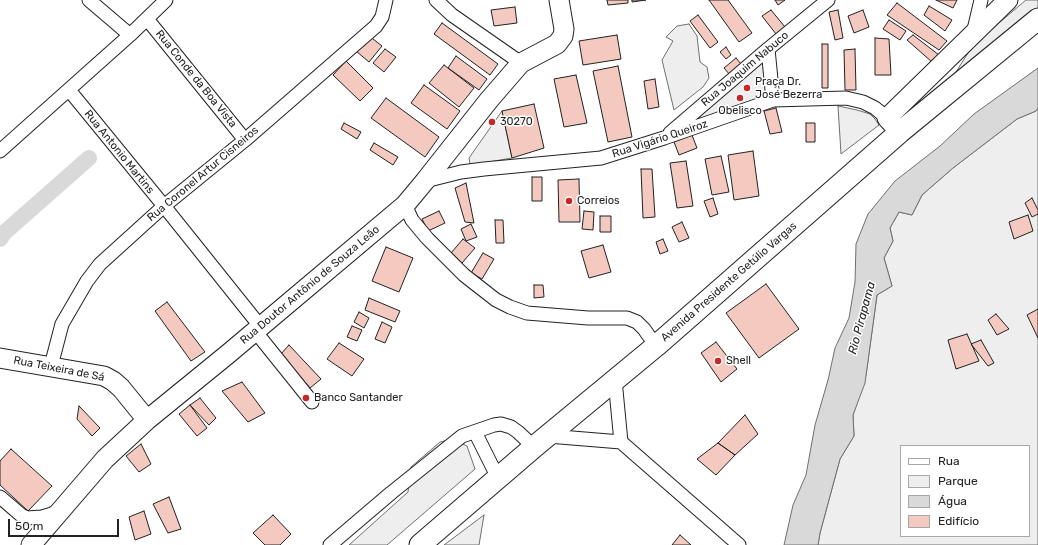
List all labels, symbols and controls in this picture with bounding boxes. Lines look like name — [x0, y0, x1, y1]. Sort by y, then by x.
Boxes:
street label: Rua Conde da Boa Vista — [153, 27, 239, 131]
street label: Rua Joaquim Nabuco — [699, 29, 791, 109]
place label: Praça Dr. José Bezerra — [755, 75, 822, 101]
marker: Praça Dr. José Bezerra — [742, 83, 752, 93]
marker: Obelisco — [735, 93, 745, 103]
place label: Obelisco — [718, 104, 762, 118]
street label: Rua Antonio Martins — [81, 108, 157, 196]
place label: 30270 — [500, 115, 533, 129]
marker: 30270 — [487, 117, 497, 127]
street label: Rua Vigário Queiroz — [611, 117, 709, 161]
street label: Rua Coronel Artur Cisneiros — [145, 124, 261, 224]
place label: Correios — [577, 194, 620, 208]
marker: Correios — [564, 196, 574, 206]
street label: Avenida Presidente Getúlio Vargas — [658, 219, 800, 345]
street label: Rua Doutor Antônio de Souza Leão — [238, 223, 382, 347]
water label: Rio Pirapama — [845, 280, 879, 356]
street label: Rua Teixeira de Sá — [12, 354, 106, 384]
place label: Shell — [726, 354, 751, 368]
marker: Shell — [713, 356, 723, 366]
place label: Banco Santander — [314, 391, 403, 405]
marker: Banco Santander — [301, 393, 311, 403]
legend — [900, 445, 1030, 537]
text: Rua — [938, 454, 960, 468]
text: Parque — [938, 474, 978, 488]
text: Água — [938, 494, 967, 508]
scale bar — [10, 511, 121, 537]
text: Edifício — [938, 514, 979, 528]
text: 50 m — [15, 519, 43, 533]

